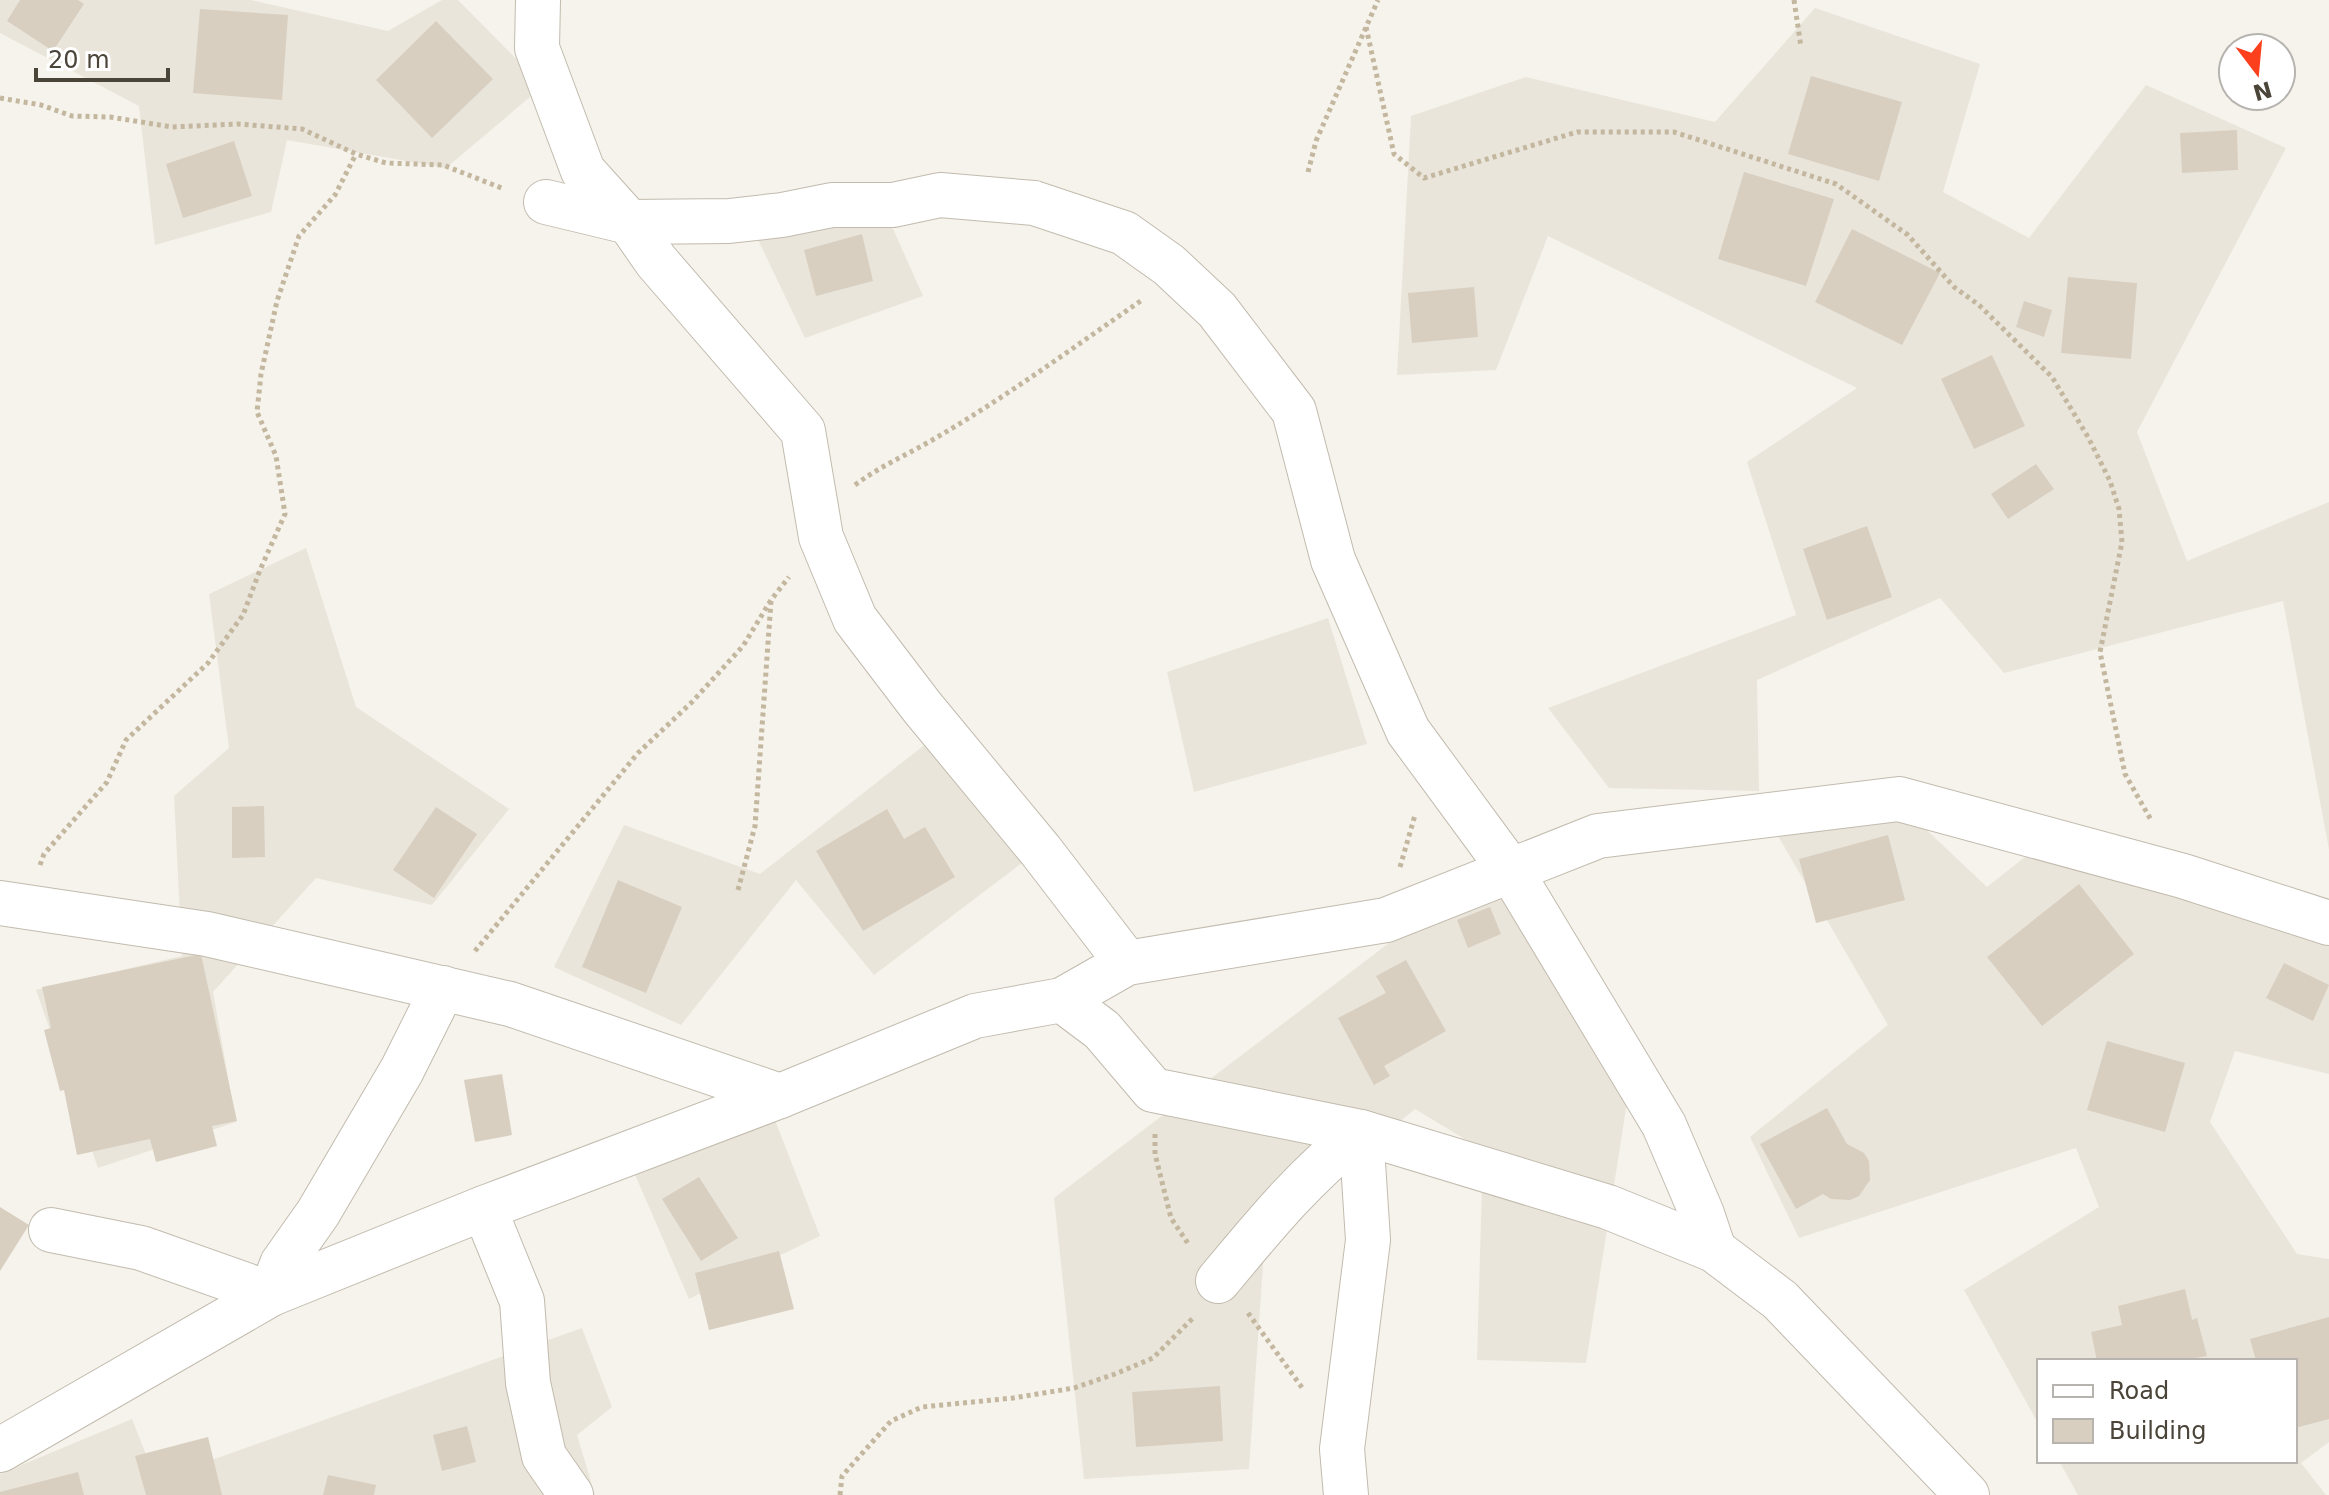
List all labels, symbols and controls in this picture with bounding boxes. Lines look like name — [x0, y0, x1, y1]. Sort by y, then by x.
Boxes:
scale bar — [36, 32, 168, 82]
north arrow — [2217, 32, 2297, 112]
text: 20 m — [48, 46, 110, 74]
text: N — [2250, 76, 2275, 105]
legend — [2037, 1359, 2297, 1463]
text: Road — [2109, 1377, 2169, 1405]
text: Building — [2109, 1417, 2206, 1445]

